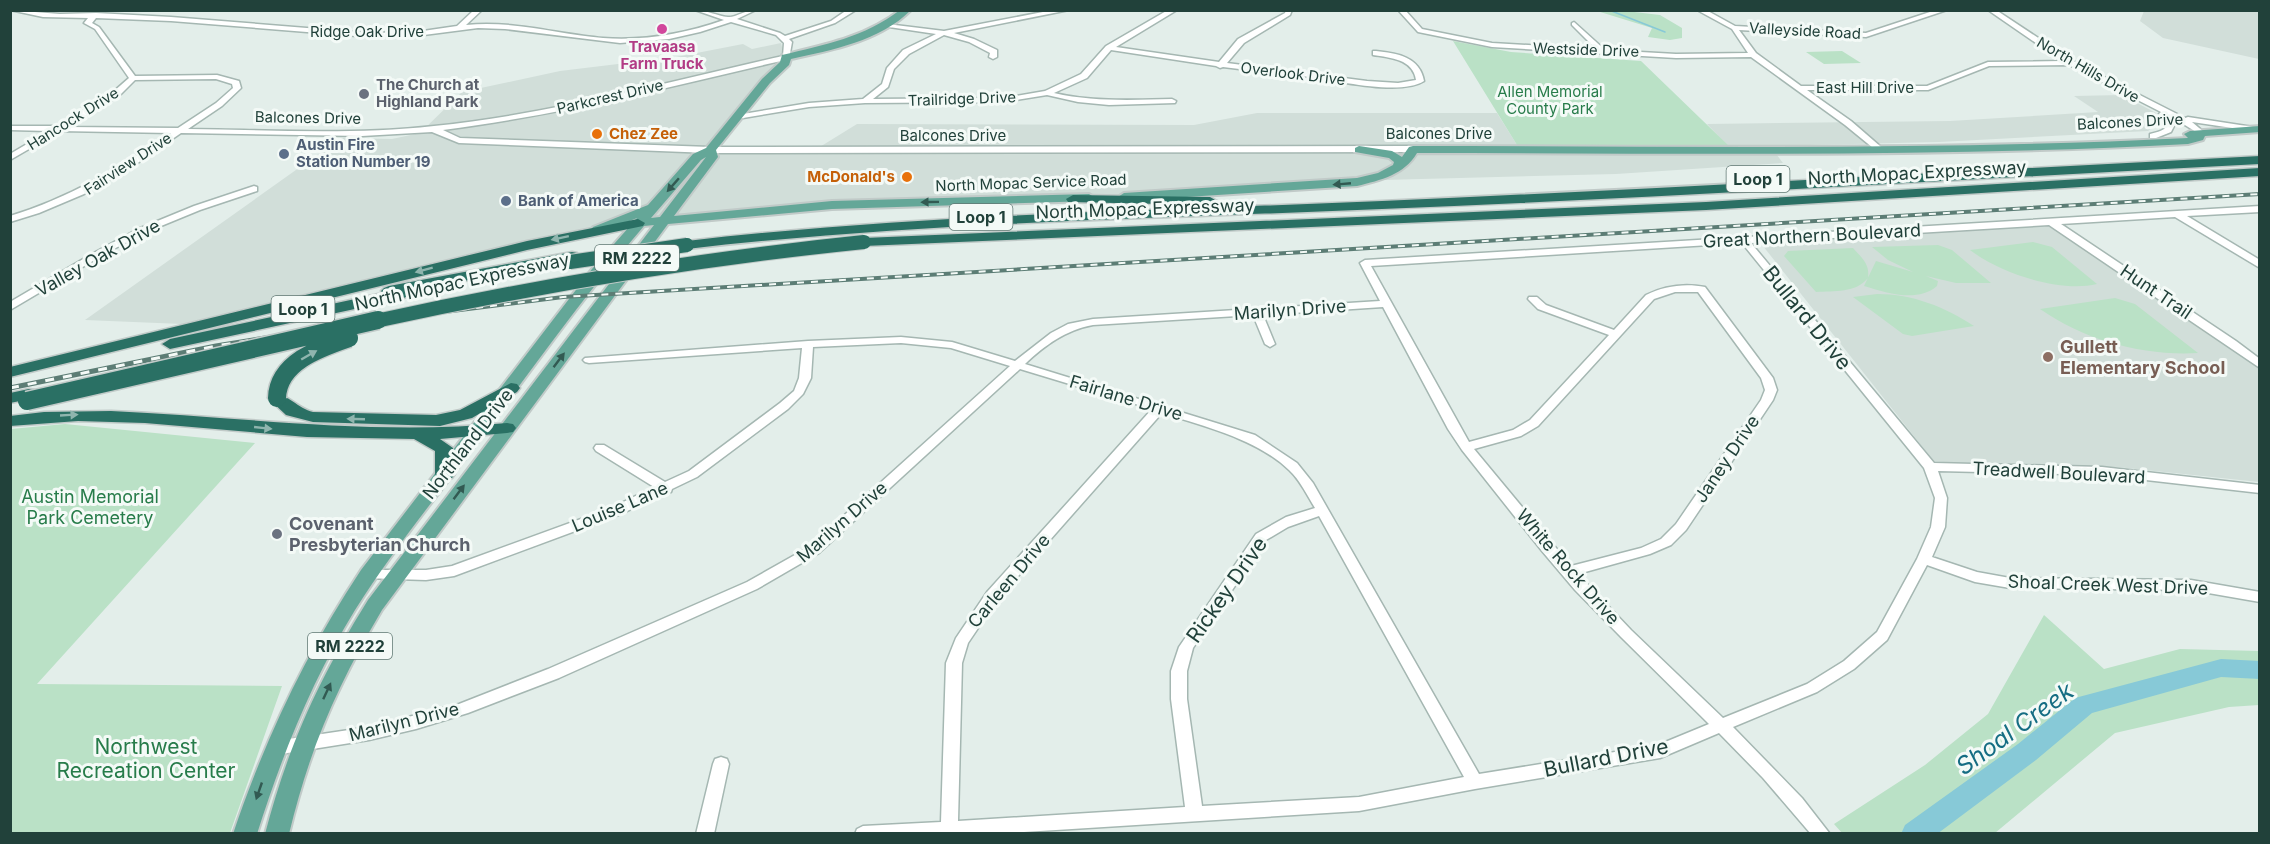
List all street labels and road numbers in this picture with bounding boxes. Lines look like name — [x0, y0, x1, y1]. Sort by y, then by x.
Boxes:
street label: Valleyside Road — [1749, 18, 1861, 43]
street label: Ridge Oak Drive — [310, 22, 424, 41]
street label: North Hills Drive — [2033, 32, 2143, 107]
street label: Westside Drive — [1533, 38, 1640, 61]
street label: Overlook Drive — [1240, 58, 1347, 89]
street label: Parkcrest Drive — [555, 75, 665, 118]
street label: East Hill Drive — [1816, 78, 1914, 97]
street label: Hancock Drive — [23, 83, 122, 154]
street label: Trailridge Drive — [908, 87, 1016, 110]
street label: Balcones Drive — [255, 107, 361, 128]
street label: Balcones Drive — [2076, 109, 2184, 134]
street label: Balcones Drive — [1386, 124, 1492, 143]
street label: Balcones Drive — [900, 126, 1006, 145]
street label: Fairview Drive — [80, 128, 175, 199]
street label: North Mopac Expressway — [1807, 156, 2027, 189]
road number: Loop 1 — [1726, 166, 1790, 192]
street label: North Mopac Service Road — [935, 170, 1127, 195]
street label: North Mopac Expressway — [1035, 194, 1255, 223]
road number: Loop 1 — [950, 204, 1012, 230]
street label: Valley Oak Drive — [32, 215, 164, 300]
street label: Great Northern Boulevard — [1702, 219, 1921, 252]
road number: RM 2222 — [595, 245, 679, 271]
street label: North Mopac Expressway — [353, 248, 571, 315]
street label: Hunt Trail — [2116, 260, 2196, 323]
street label: Bullard Drive — [1758, 261, 1857, 375]
street label: Marilyn Drive — [1233, 295, 1347, 324]
road number: Loop 1 — [272, 296, 334, 322]
street label: Fairlane Drive — [1067, 370, 1185, 425]
street label: Northland Drive — [418, 385, 517, 503]
street label: Janey Drive — [1690, 411, 1764, 506]
street label: Treadwell Boulevard — [1972, 457, 2146, 488]
street label: Louise Lane — [569, 477, 671, 536]
street label: Marilyn Drive — [792, 477, 891, 567]
street label: White Rock Drive — [1513, 505, 1624, 629]
street label: Carleen Drive — [963, 529, 1054, 632]
street label: Rickey Drive — [1181, 532, 1272, 647]
street label: Shoal Creek West Drive — [2007, 571, 2209, 598]
road number: RM 2222 — [308, 633, 392, 659]
street label: Marilyn Drive — [347, 698, 461, 745]
street label: Bullard Drive — [1541, 733, 1670, 782]

